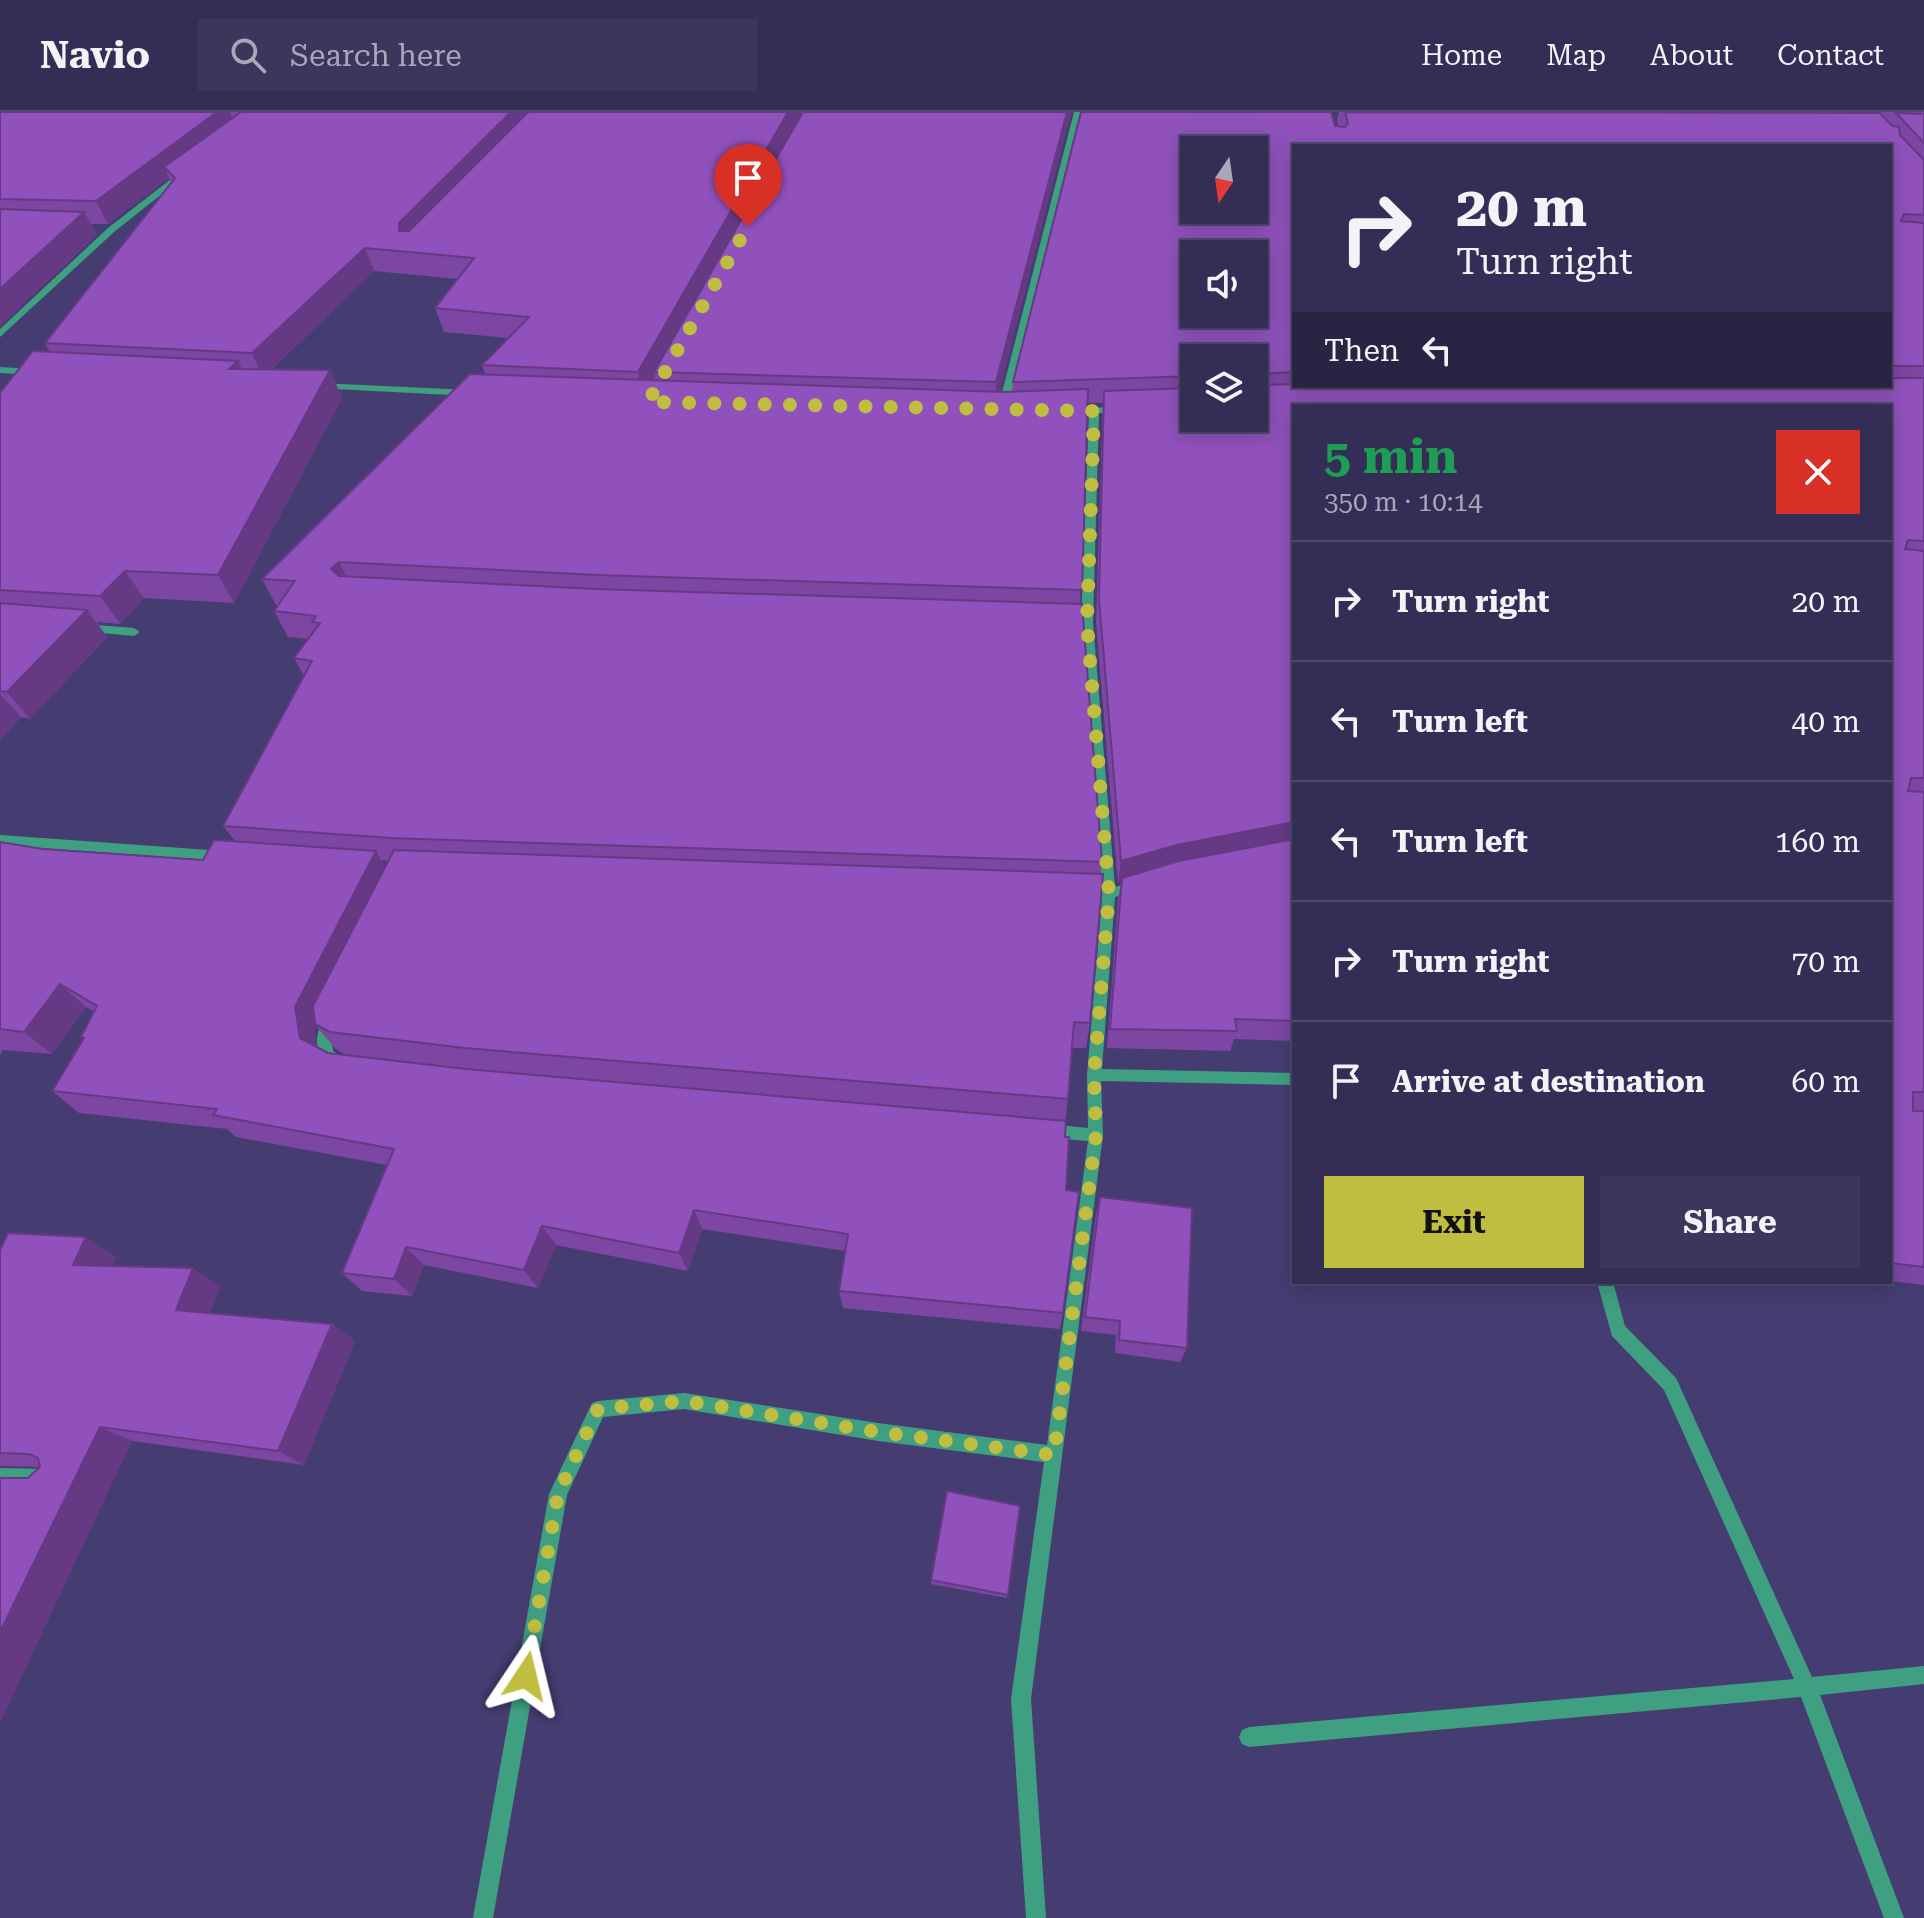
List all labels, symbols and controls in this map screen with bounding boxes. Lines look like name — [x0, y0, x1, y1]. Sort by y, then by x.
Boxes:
search box — [198, 19, 758, 91]
text: Navio — [40, 33, 150, 77]
icon: search — [226, 33, 270, 77]
text: Search here — [290, 38, 462, 73]
text: Home — [1421, 39, 1502, 72]
text: Map — [1546, 39, 1606, 72]
text: About — [1650, 39, 1733, 72]
text: Contact — [1777, 39, 1884, 72]
north arrow — [1180, 136, 1268, 224]
map controls — [1180, 136, 1268, 432]
pin — [714, 144, 782, 226]
icon: arrive — [726, 156, 770, 200]
text: 20 m — [1456, 174, 1587, 240]
icon: right — [1324, 176, 1428, 280]
button: sound — [1180, 240, 1268, 328]
text: Turn right — [1456, 241, 1633, 283]
icon: left — [1415, 328, 1459, 372]
text: Then — [1324, 333, 1399, 368]
button: layers — [1180, 344, 1268, 432]
text: 5 min — [1324, 429, 1457, 485]
button: close — [1776, 430, 1860, 514]
text: 350 m · 10:14 — [1324, 487, 1483, 517]
icon: right — [1324, 579, 1368, 623]
text: Turn right — [1392, 584, 1549, 619]
text: 20 m — [1791, 584, 1860, 619]
icon: left — [1324, 699, 1368, 743]
text: Turn left — [1392, 704, 1528, 739]
text: 40 m — [1791, 704, 1860, 739]
icon: left — [1324, 819, 1368, 863]
text: Turn left — [1392, 824, 1528, 859]
text: 160 m — [1775, 824, 1860, 859]
icon: right — [1324, 939, 1368, 983]
text: Turn right — [1392, 944, 1549, 979]
text: 70 m — [1791, 944, 1860, 979]
icon: arrive — [1324, 1059, 1368, 1103]
text: Arrive at destination — [1392, 1064, 1705, 1099]
text: 60 m — [1791, 1064, 1860, 1099]
button: Exit — [1324, 1176, 1584, 1268]
button: Share — [1600, 1176, 1860, 1268]
position arrow — [484, 1634, 568, 1718]

